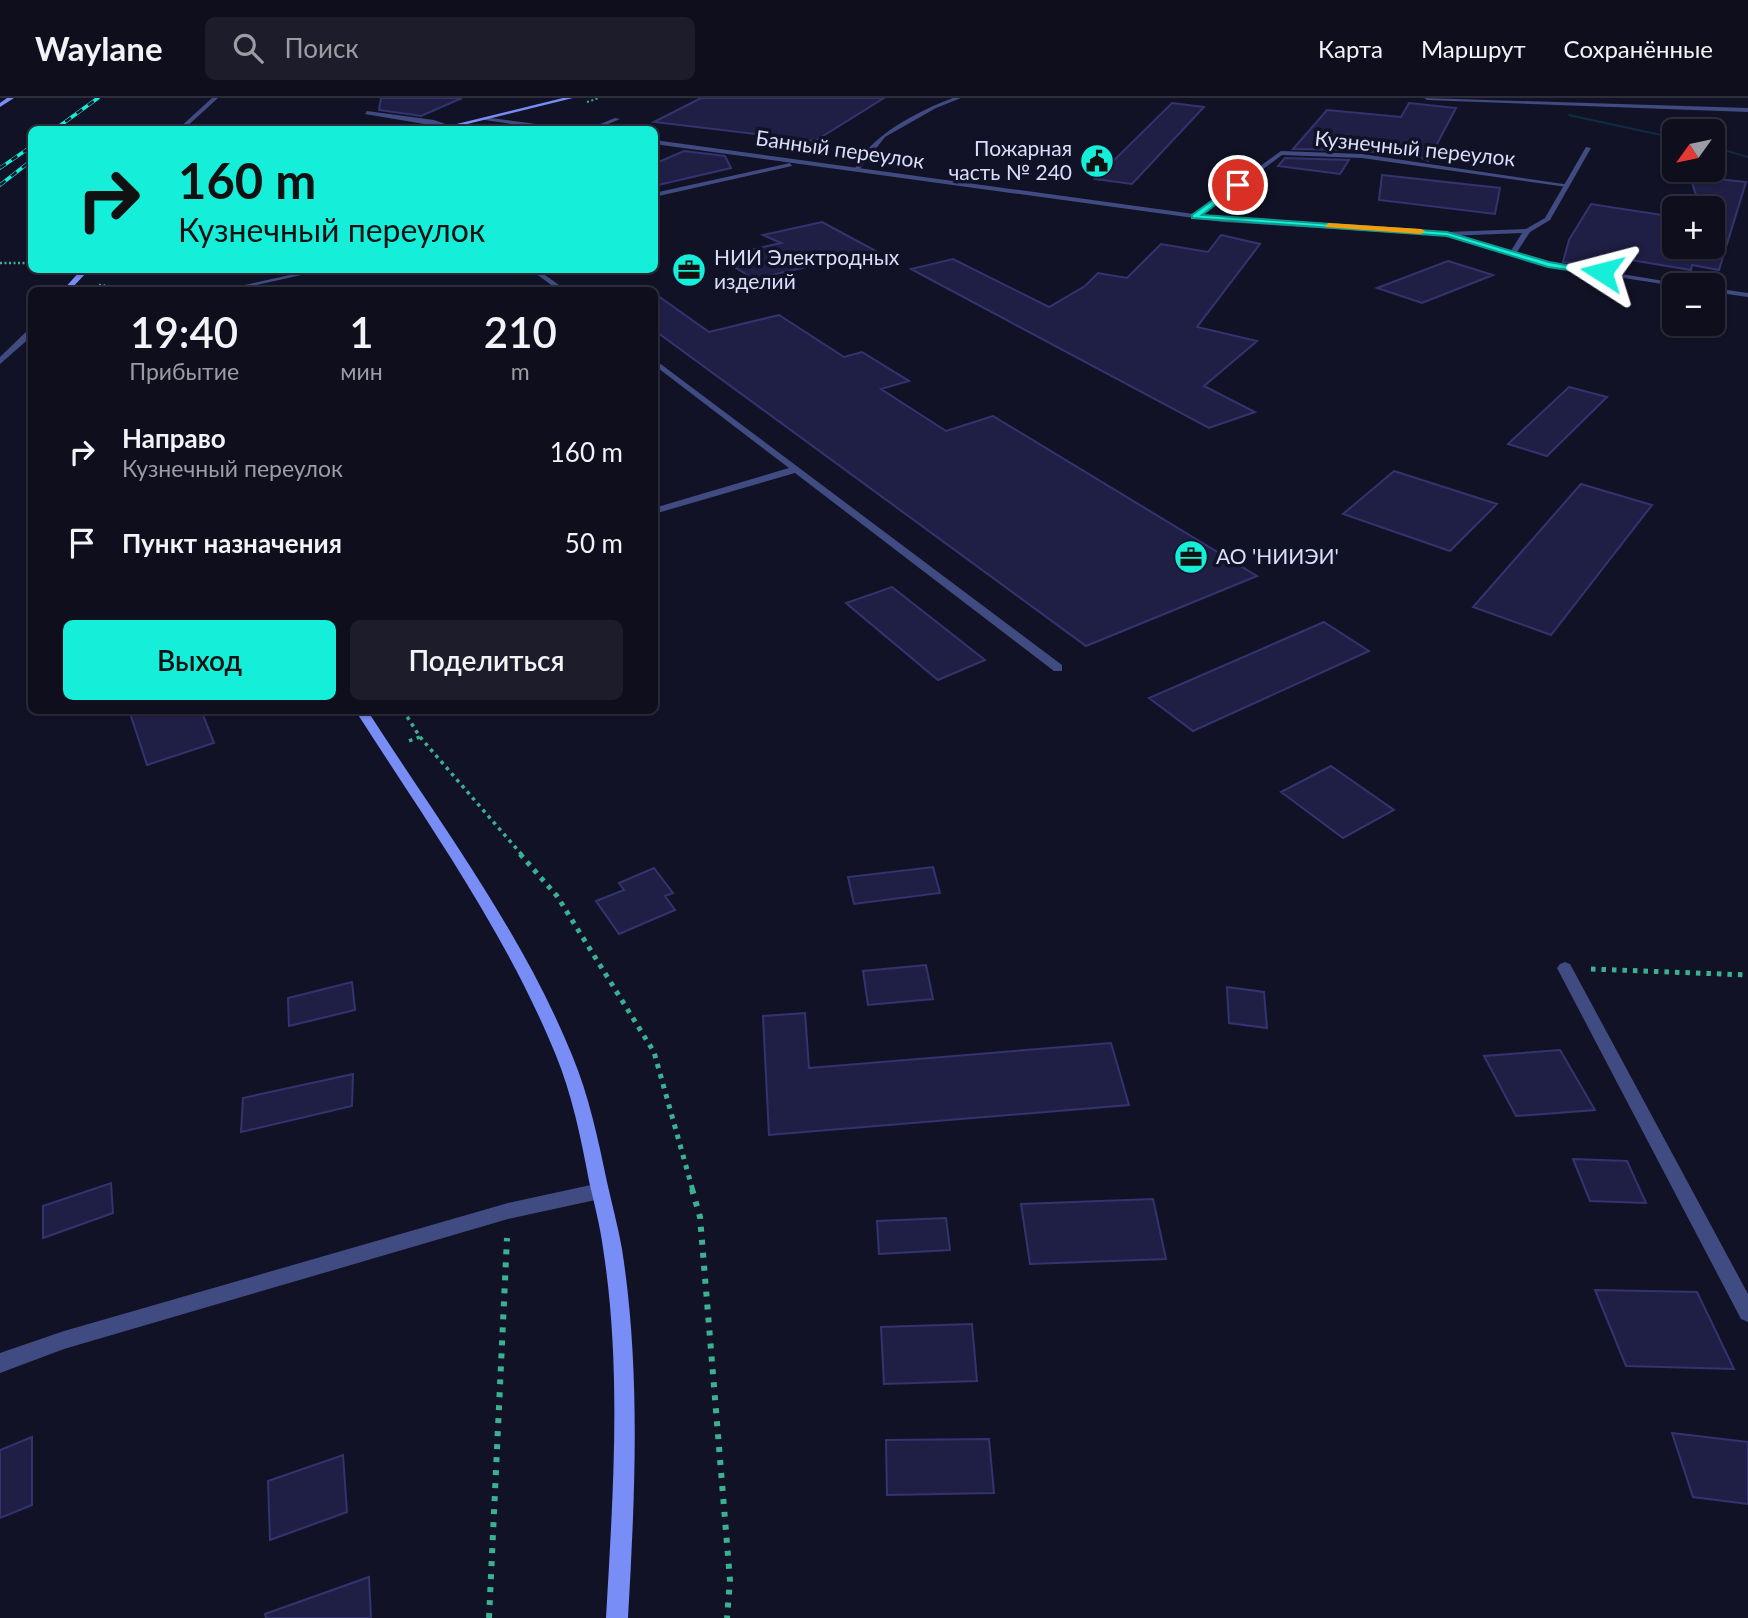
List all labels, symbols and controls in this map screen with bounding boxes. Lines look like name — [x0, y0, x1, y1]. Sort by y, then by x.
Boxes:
search box — [205, 17, 695, 80]
text: Waylane — [35, 28, 163, 68]
icon: search — [229, 29, 267, 67]
text: Поиск — [285, 32, 359, 64]
text: Карта — [1318, 34, 1383, 63]
text: Маршрут — [1421, 34, 1526, 63]
text: Сохранённые — [1564, 34, 1713, 63]
north arrow — [1662, 119, 1726, 182]
map controls — [1662, 119, 1725, 336]
street label: Банный переулок — [754, 124, 926, 173]
street label: Кузнечный переулок — [1314, 125, 1517, 170]
place label: Пожарная часть № 240 — [948, 135, 1072, 184]
public building icon: Пожарная часть № 240 — [1078, 142, 1116, 180]
text: 160 m — [178, 151, 316, 209]
icon: right — [63, 154, 154, 245]
pin — [1208, 155, 1268, 215]
icon: arrive — [1219, 166, 1257, 204]
button: + — [1662, 196, 1725, 259]
text: Кузнечный переулок — [178, 210, 485, 249]
position arrow — [1565, 235, 1639, 309]
place label: НИИ Электродных изделий — [714, 244, 900, 293]
office icon: НИИ Электродных изделий — [670, 251, 708, 289]
button: − — [1662, 273, 1725, 336]
text: 19:40 — [130, 307, 238, 357]
text: 1 — [349, 307, 374, 357]
text: 210 — [484, 307, 557, 357]
text: Прибытие — [129, 357, 239, 385]
text: мин — [340, 357, 383, 385]
text: m — [511, 357, 530, 385]
text: Направо — [122, 422, 226, 454]
icon: right — [63, 433, 101, 471]
text: 160 m — [550, 436, 623, 468]
text: Кузнечный переулок — [122, 454, 343, 482]
icon: arrive — [63, 524, 101, 562]
text: Пункт назначения — [122, 527, 342, 559]
text: 50 m — [565, 527, 623, 559]
office icon: АО 'НИИЭИ' — [1172, 538, 1210, 576]
place label: АО 'НИИЭИ' — [1216, 543, 1339, 568]
button: Выход — [63, 620, 336, 700]
button: Поделиться — [350, 620, 623, 700]

